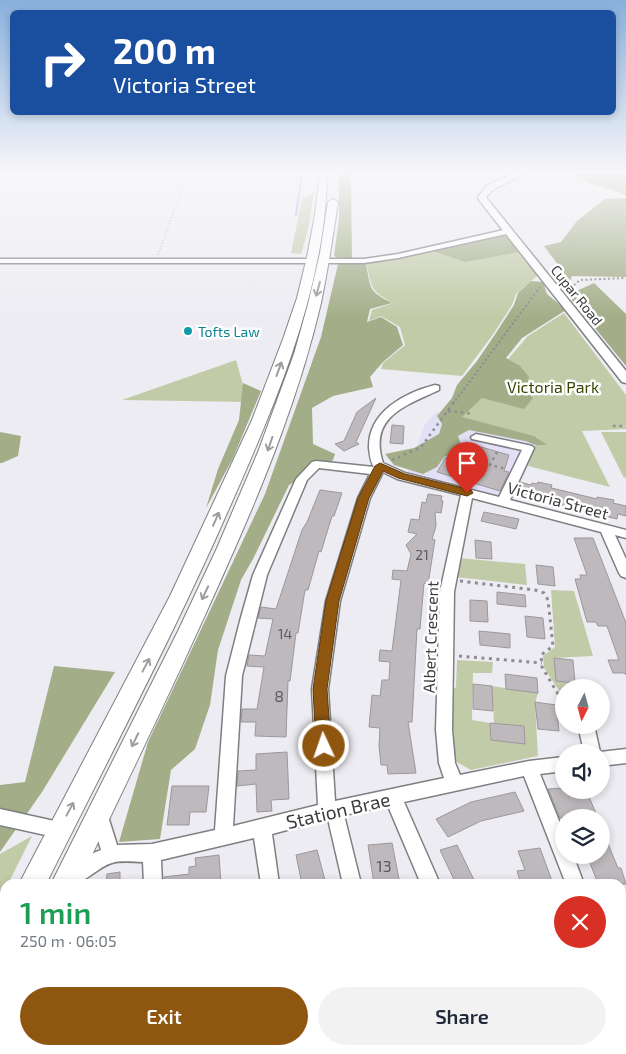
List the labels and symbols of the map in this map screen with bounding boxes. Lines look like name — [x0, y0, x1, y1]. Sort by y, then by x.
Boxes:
street label: Cupar Road — [548, 261, 606, 329]
one-way arrow — [313, 281, 323, 297]
place label: Tofts Law — [198, 323, 260, 340]
marker: Tofts Law — [182, 325, 194, 337]
one-way arrow — [275, 362, 284, 377]
park label: Victoria Park — [507, 377, 599, 396]
one-way arrow — [265, 436, 274, 451]
pin — [446, 442, 488, 493]
street label: Victoria Street — [505, 477, 611, 523]
one-way arrow — [211, 512, 221, 527]
house number: 21 — [415, 546, 429, 563]
street label: Albert Crescent — [419, 581, 441, 693]
one-way arrow — [200, 585, 210, 600]
house number: 14 — [278, 625, 292, 642]
one-way arrow — [141, 659, 151, 673]
north arrow — [555, 679, 610, 734]
house number: 8 — [274, 686, 284, 705]
position arrow — [297, 719, 349, 771]
one-way arrow — [130, 732, 139, 747]
street label: Station Brae — [284, 787, 392, 833]
one-way arrow — [65, 802, 75, 817]
house number: 13 — [376, 856, 392, 875]

